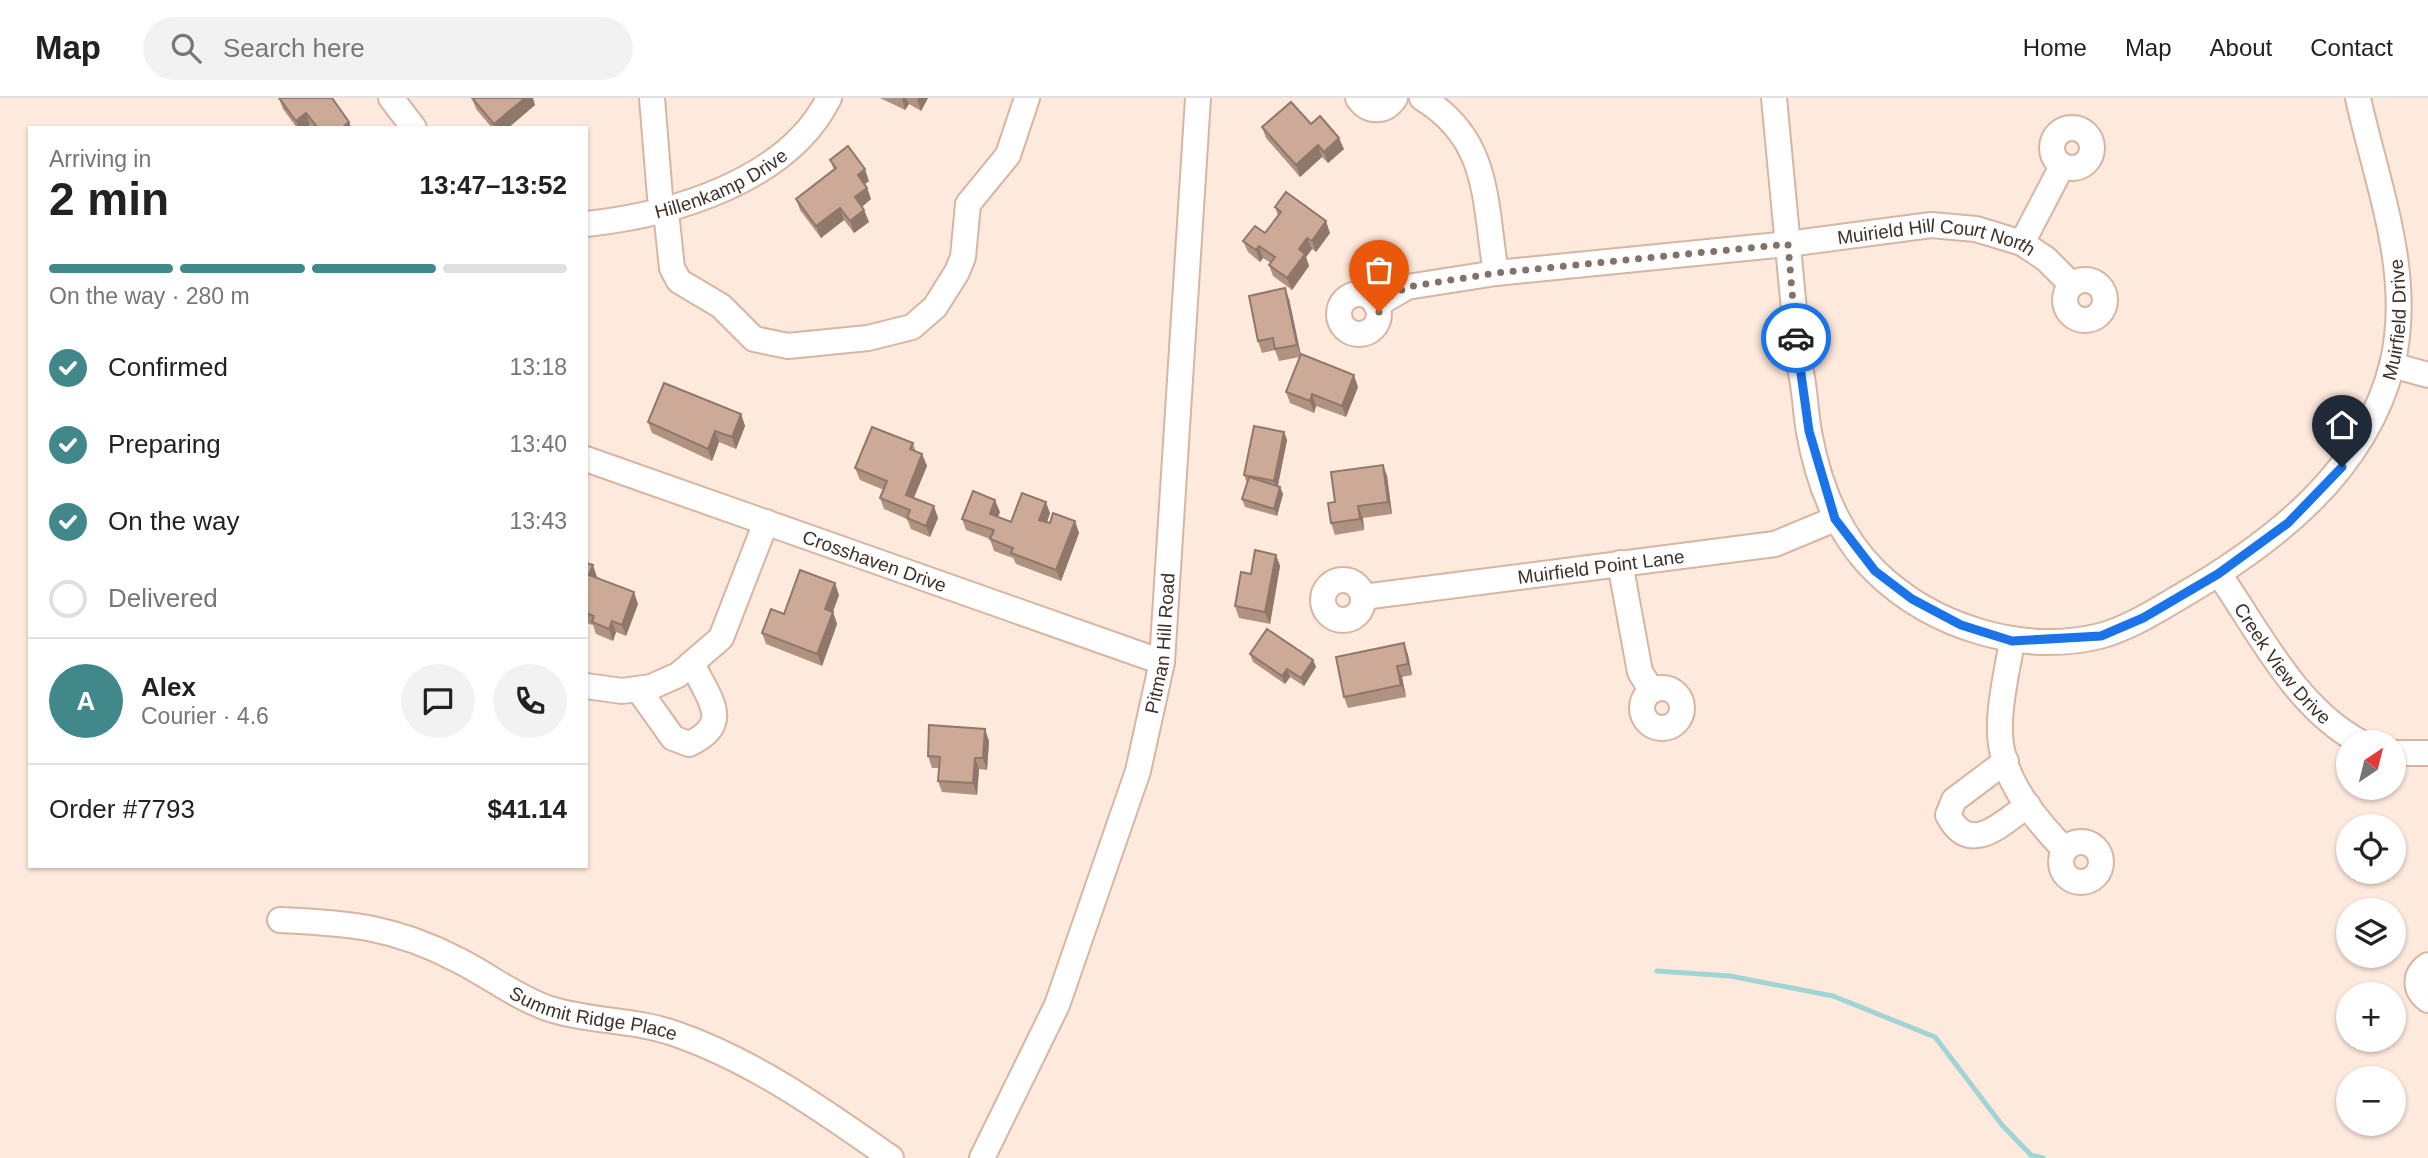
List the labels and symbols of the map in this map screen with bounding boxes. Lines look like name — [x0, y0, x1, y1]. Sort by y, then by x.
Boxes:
street label: Hillenkamp Drive — [652, 144, 791, 222]
street label: Muirield Hill Court North — [1836, 214, 2040, 260]
pin — [1349, 240, 1409, 312]
street label: Muirfield Drive — [2378, 258, 2409, 382]
courier — [1761, 303, 1831, 373]
pin — [2312, 395, 2372, 467]
street label: Crosshaven Drive — [800, 526, 949, 596]
street label: Muirfield Point Lane — [1516, 545, 1686, 588]
street label: Pitman Hill Road — [1140, 572, 1178, 715]
street label: Creek View Drive — [2230, 599, 2335, 728]
north arrow — [2336, 730, 2406, 800]
street label: Summit Ridge Place — [506, 982, 680, 1044]

